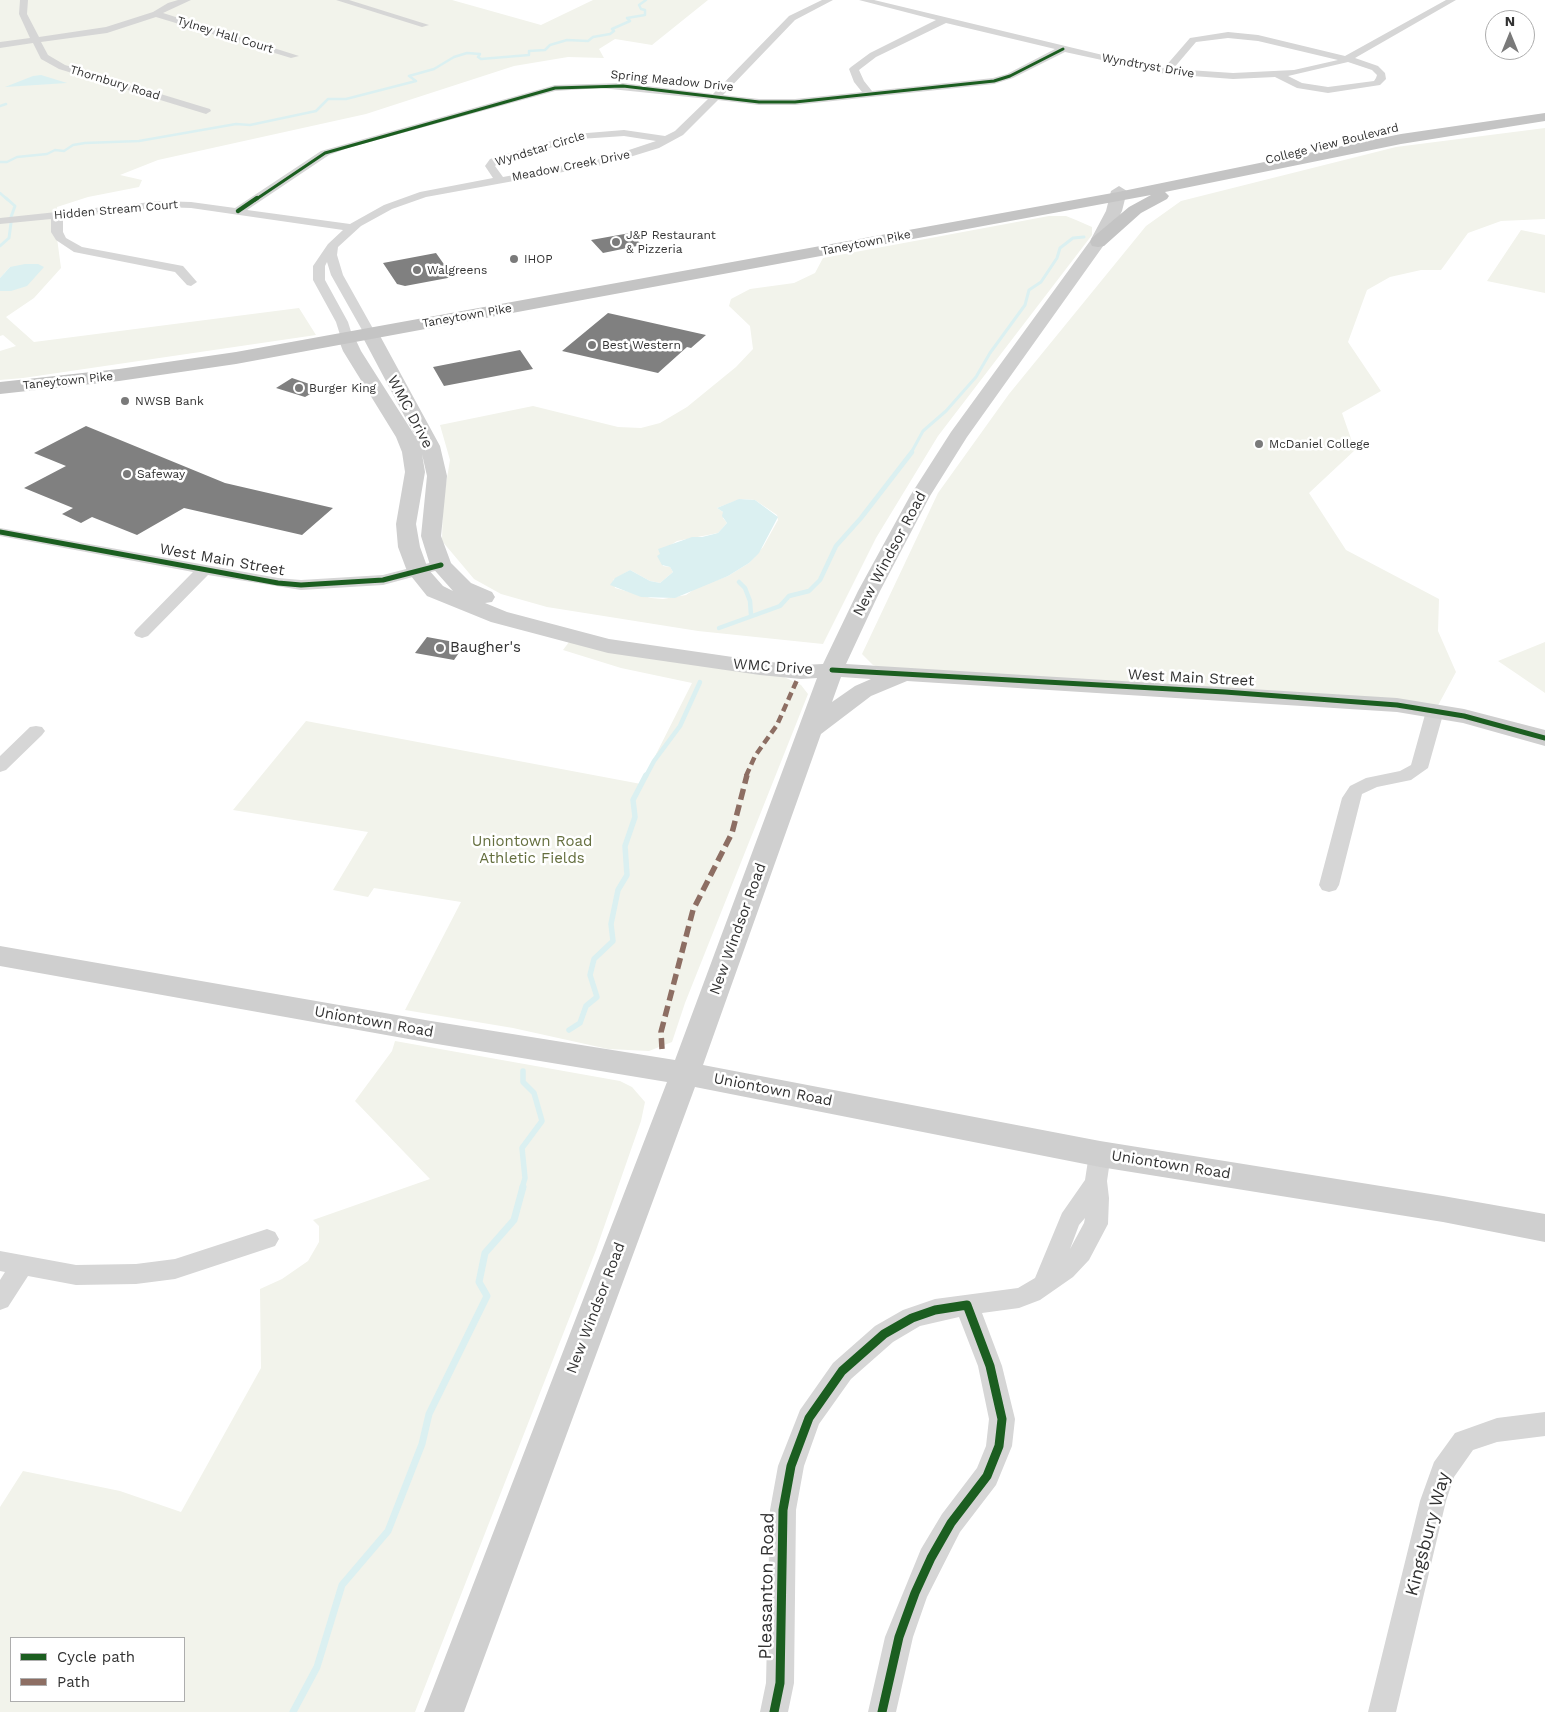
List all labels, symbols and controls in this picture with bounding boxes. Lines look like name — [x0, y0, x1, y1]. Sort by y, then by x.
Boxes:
north arrow — [1485, 10, 1535, 60]
text: N — [1505, 13, 1515, 29]
street label: Tylney Hall Court — [175, 14, 275, 56]
street label: Wyndtryst Drive — [1101, 51, 1195, 81]
street label: Thornbury Road — [68, 62, 162, 104]
street label: Spring Meadow Drive — [610, 67, 734, 95]
street label: College View Boulevard — [1264, 120, 1400, 168]
street label: Wyndstar Circle — [493, 128, 587, 170]
street label: Meadow Creek Drive — [511, 147, 631, 185]
street label: Hidden Stream Court — [53, 197, 179, 223]
street label: Taneytown Pike — [820, 227, 912, 259]
place label: J&P Restaurant & Pizzeria — [626, 228, 716, 256]
marker: J&P Restaurant & Pizzeria — [610, 236, 622, 248]
place label: IHOP — [524, 252, 553, 266]
marker: IHOP — [508, 253, 520, 265]
place label: Walgreens — [427, 263, 487, 277]
marker: Walgreens — [411, 264, 423, 276]
street label: Taneytown Pike — [421, 301, 513, 331]
place label: Best Western — [602, 338, 681, 352]
marker: Best Western — [586, 339, 598, 351]
street label: Taneytown Pike — [22, 369, 114, 393]
street label: WMC Drive — [383, 372, 437, 452]
place label: Burger King — [309, 381, 376, 395]
marker: Burger King — [293, 382, 305, 394]
place label: NWSB Bank — [135, 394, 204, 408]
marker: NWSB Bank — [119, 395, 131, 407]
place label: McDaniel College — [1269, 437, 1370, 451]
marker: McDaniel College — [1253, 438, 1265, 450]
place label: Safeway — [137, 467, 185, 481]
marker: Safeway — [121, 468, 133, 480]
street label: New Windsor Road — [849, 488, 931, 620]
street label: West Main Street — [158, 540, 286, 580]
place label: Baugher's — [450, 639, 521, 657]
marker: Baugher's — [434, 642, 446, 654]
street label: WMC Drive — [733, 655, 813, 679]
street label: West Main Street — [1127, 666, 1255, 690]
park label: Uniontown Road Athletic Fields — [472, 833, 592, 868]
street label: New Windsor Road — [706, 861, 770, 997]
street label: Uniontown Road — [313, 1003, 435, 1041]
street label: Uniontown Road — [712, 1070, 834, 1110]
street label: Uniontown Road — [1110, 1147, 1232, 1183]
street label: New Windsor Road — [563, 1240, 629, 1376]
street label: Kingsbury Way — [1401, 1470, 1455, 1598]
street label: Pleasanton Road — [755, 1512, 779, 1660]
legend — [10, 1637, 185, 1702]
text: Cycle path — [57, 1648, 135, 1666]
text: Path — [57, 1673, 90, 1691]

